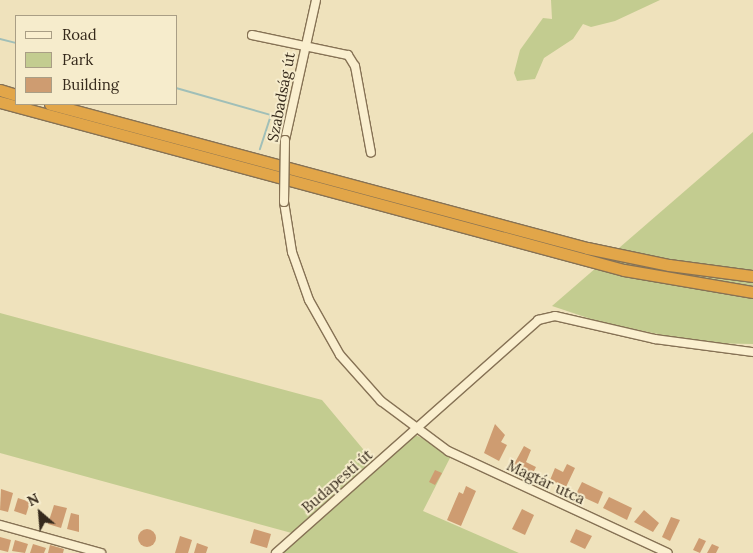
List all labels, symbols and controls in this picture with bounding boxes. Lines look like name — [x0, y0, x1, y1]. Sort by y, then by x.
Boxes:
legend — [15, 15, 178, 105]
text: Road — [62, 25, 97, 44]
text: Park — [62, 50, 93, 69]
street label: Szabadság út — [263, 51, 299, 143]
text: Building — [62, 75, 119, 94]
street label: Budapesti út — [298, 445, 376, 517]
street label: Magtár utca — [504, 456, 588, 508]
north arrow — [15, 488, 65, 538]
text: N — [24, 489, 42, 510]

